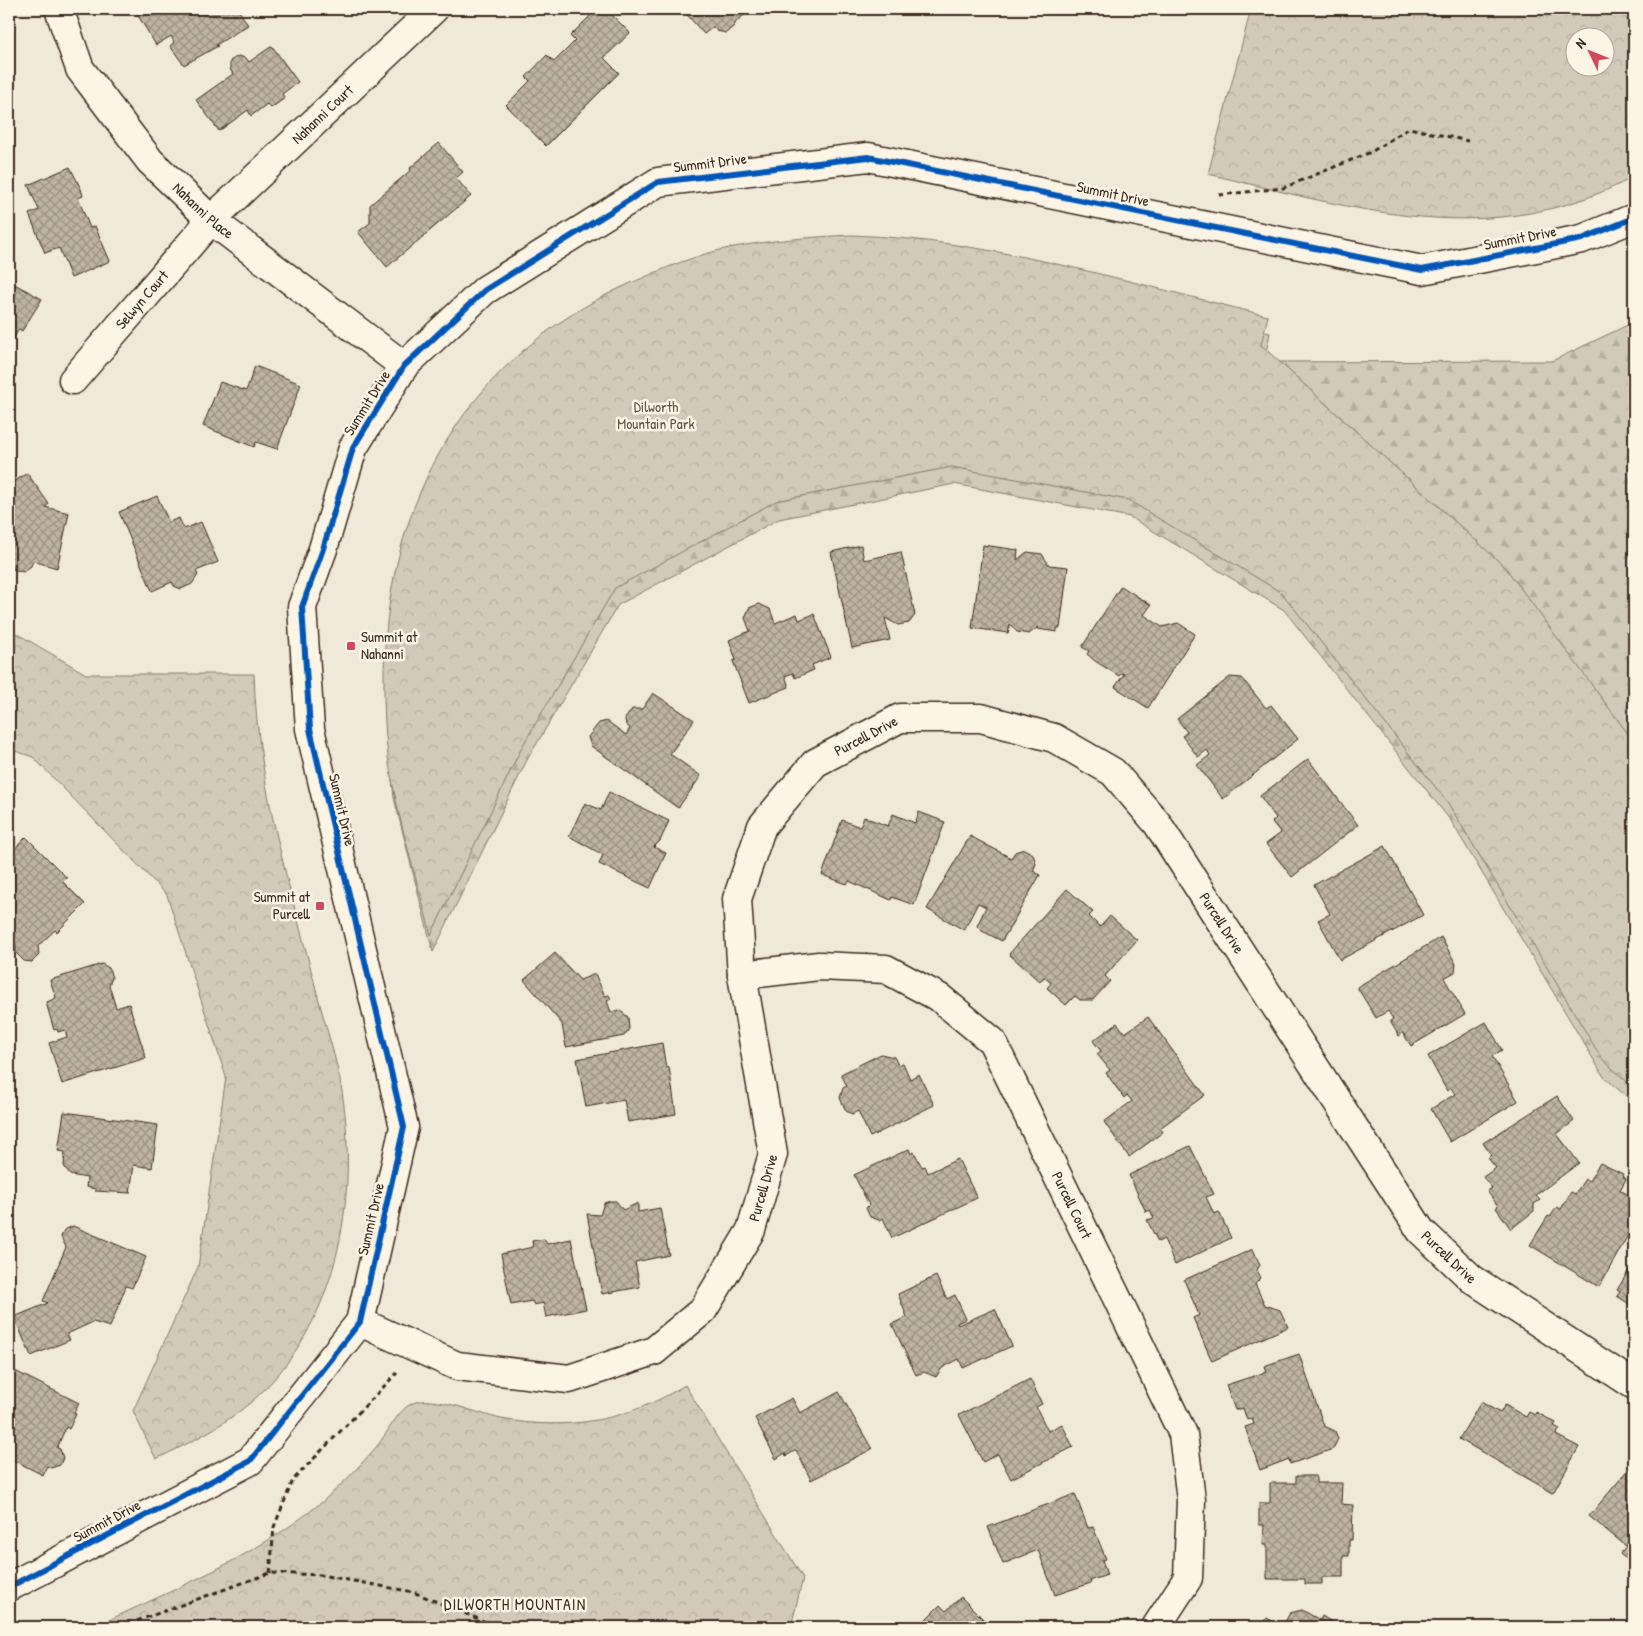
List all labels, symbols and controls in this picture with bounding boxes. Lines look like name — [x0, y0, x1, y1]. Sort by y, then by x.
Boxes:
north arrow — [1566, 28, 1616, 78]
text: N — [1571, 33, 1590, 52]
street label: Nahanni Court — [287, 79, 358, 148]
street label: Summit Drive — [672, 148, 748, 177]
street label: Summit Drive — [1075, 176, 1151, 211]
street label: Nahanni Place — [168, 178, 238, 243]
street label: Summit Drive — [1482, 220, 1558, 255]
street label: Selwyn Court — [110, 265, 174, 333]
street label: Summit Drive — [338, 366, 395, 439]
park label: Dilworth Mountain Park — [617, 396, 695, 434]
place label: Summit at Nahanni — [361, 626, 418, 664]
marker: Summit at Nahanni — [345, 640, 357, 652]
street label: Purcell Drive — [830, 710, 901, 761]
street label: Summit Drive — [324, 772, 361, 848]
place label: Summit at Purcell — [254, 886, 311, 924]
street label: Purcell Drive — [1195, 888, 1250, 958]
marker: Summit at Purcell — [314, 900, 326, 912]
street label: Purcell Drive — [743, 1151, 782, 1224]
street label: Purcell Court — [1047, 1168, 1098, 1243]
street label: Summit Drive — [352, 1181, 389, 1257]
street label: Purcell Drive — [1417, 1226, 1482, 1288]
street label: Summit Drive — [69, 1494, 144, 1547]
district label: DILWORTH MOUNTAIN — [444, 1593, 586, 1615]

